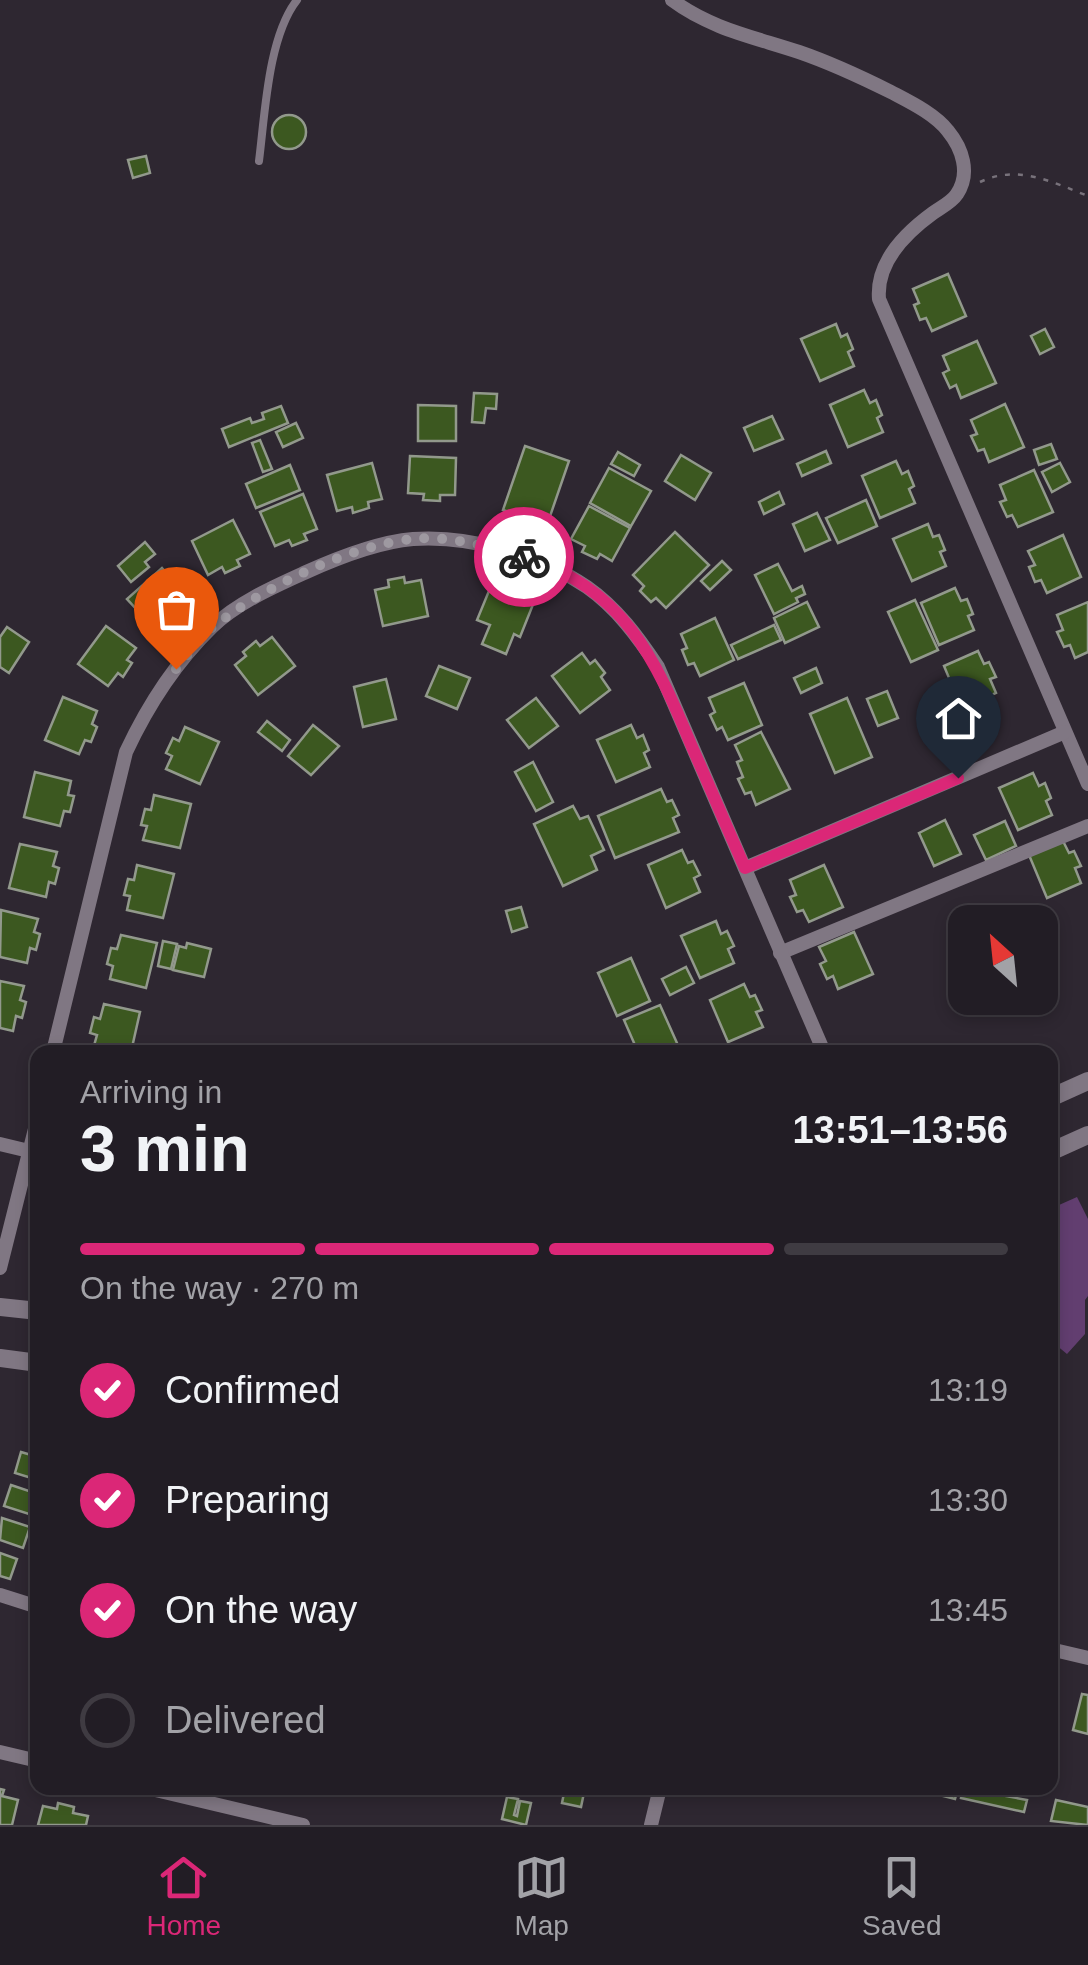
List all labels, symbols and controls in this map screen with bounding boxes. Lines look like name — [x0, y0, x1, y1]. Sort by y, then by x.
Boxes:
courier — [474, 507, 574, 607]
icon: bike — [497, 530, 552, 585]
pin — [134, 567, 219, 670]
icon: bag — [149, 582, 204, 637]
pin — [916, 676, 1001, 779]
icon: home — [931, 691, 986, 746]
north arrow — [948, 905, 1058, 1015]
map controls — [948, 905, 1058, 1015]
text: Arriving in — [80, 1074, 222, 1110]
text: 13:51–13:56 — [792, 1109, 1008, 1151]
text: 3 min — [80, 1112, 250, 1185]
text: On the way · 270 m — [80, 1270, 359, 1306]
icon: check — [80, 1363, 135, 1418]
text: Confirmed — [165, 1369, 340, 1411]
text: 13:19 — [928, 1372, 1008, 1408]
icon: check — [80, 1473, 135, 1528]
text: Preparing — [165, 1479, 330, 1521]
text: 13:30 — [928, 1482, 1008, 1518]
icon: check — [80, 1583, 135, 1638]
text: On the way — [165, 1589, 357, 1631]
text: 13:45 — [928, 1592, 1008, 1628]
text: Delivered — [165, 1699, 326, 1741]
tab: Home — [146, 1850, 221, 1942]
tab: Map — [514, 1850, 569, 1942]
tab: Saved — [862, 1850, 941, 1942]

